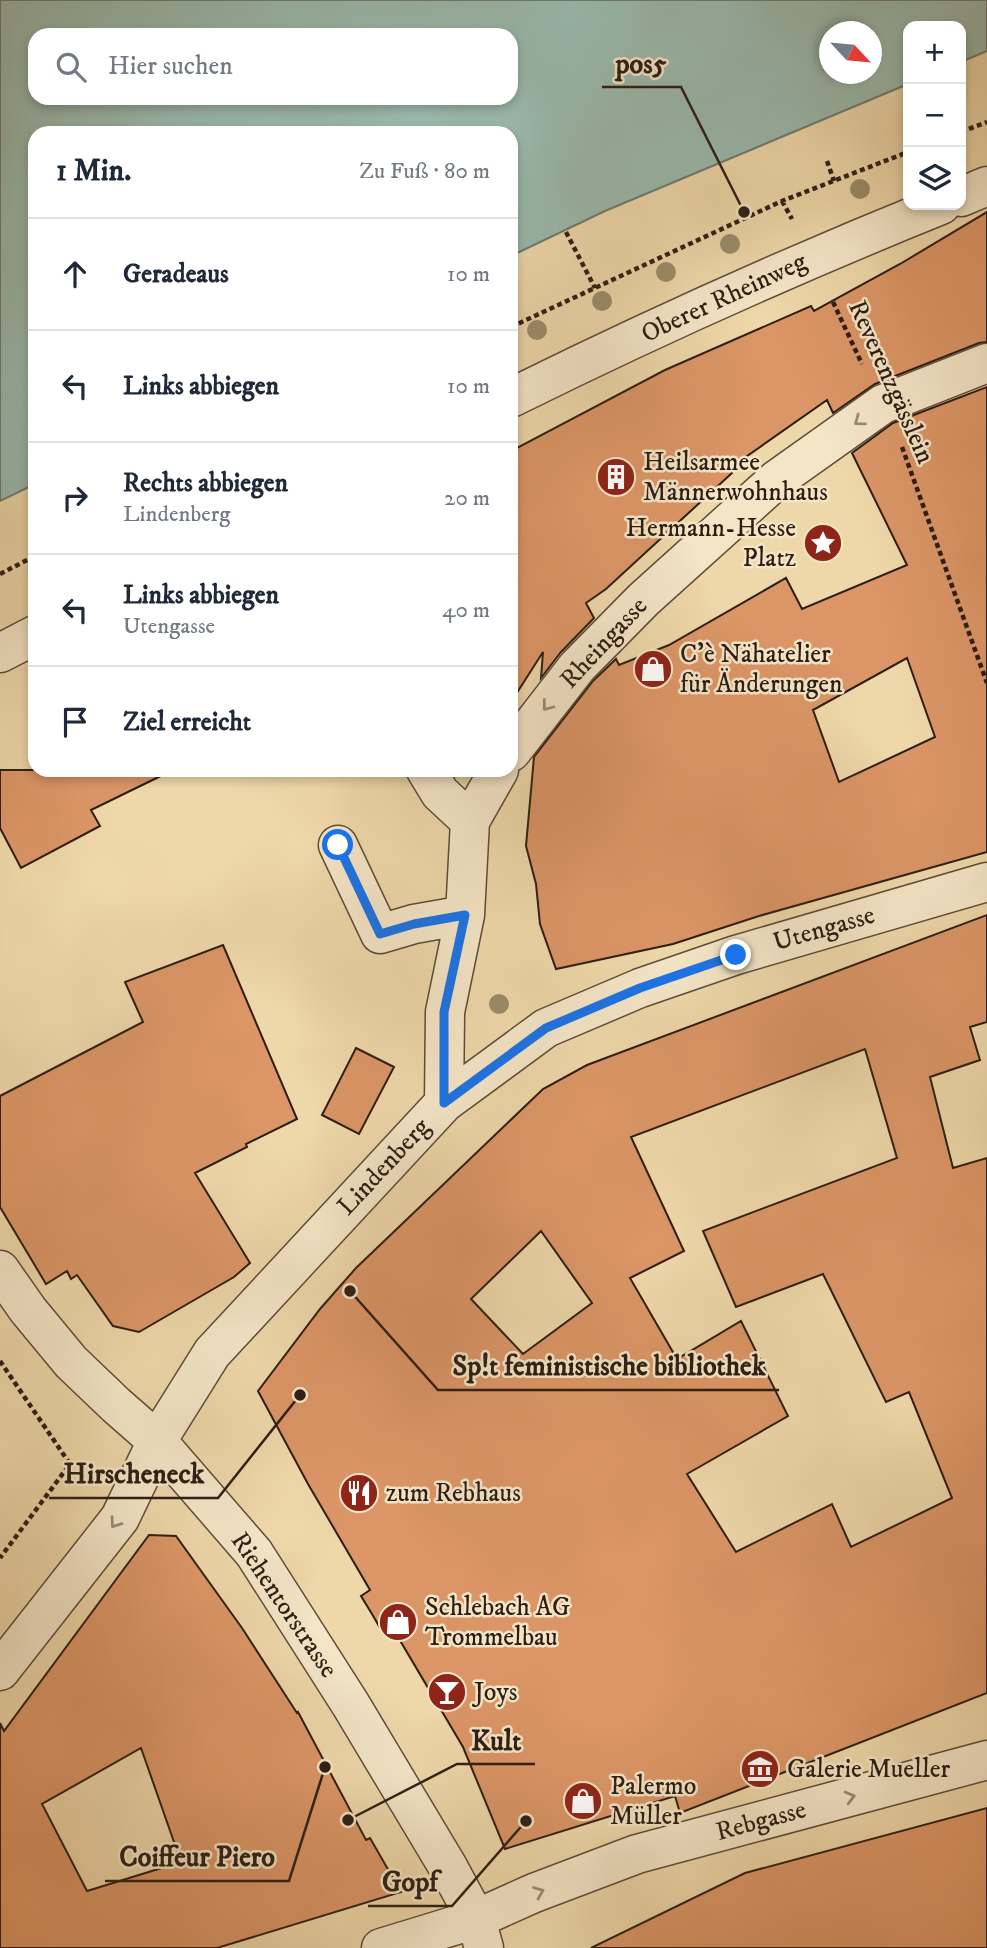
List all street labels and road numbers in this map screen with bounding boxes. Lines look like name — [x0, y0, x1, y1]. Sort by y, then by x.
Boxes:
street label: Oberer Rheinweg — [636, 245, 812, 351]
street label: Reverenzgässlein — [840, 295, 942, 469]
street label: Rheingasse — [553, 590, 655, 696]
street label: Utengasse — [769, 899, 879, 959]
street label: Lindenberg — [330, 1111, 438, 1223]
street label: Riehentorstrasse — [223, 1526, 345, 1684]
street label: Rebgasse — [712, 1793, 810, 1849]

